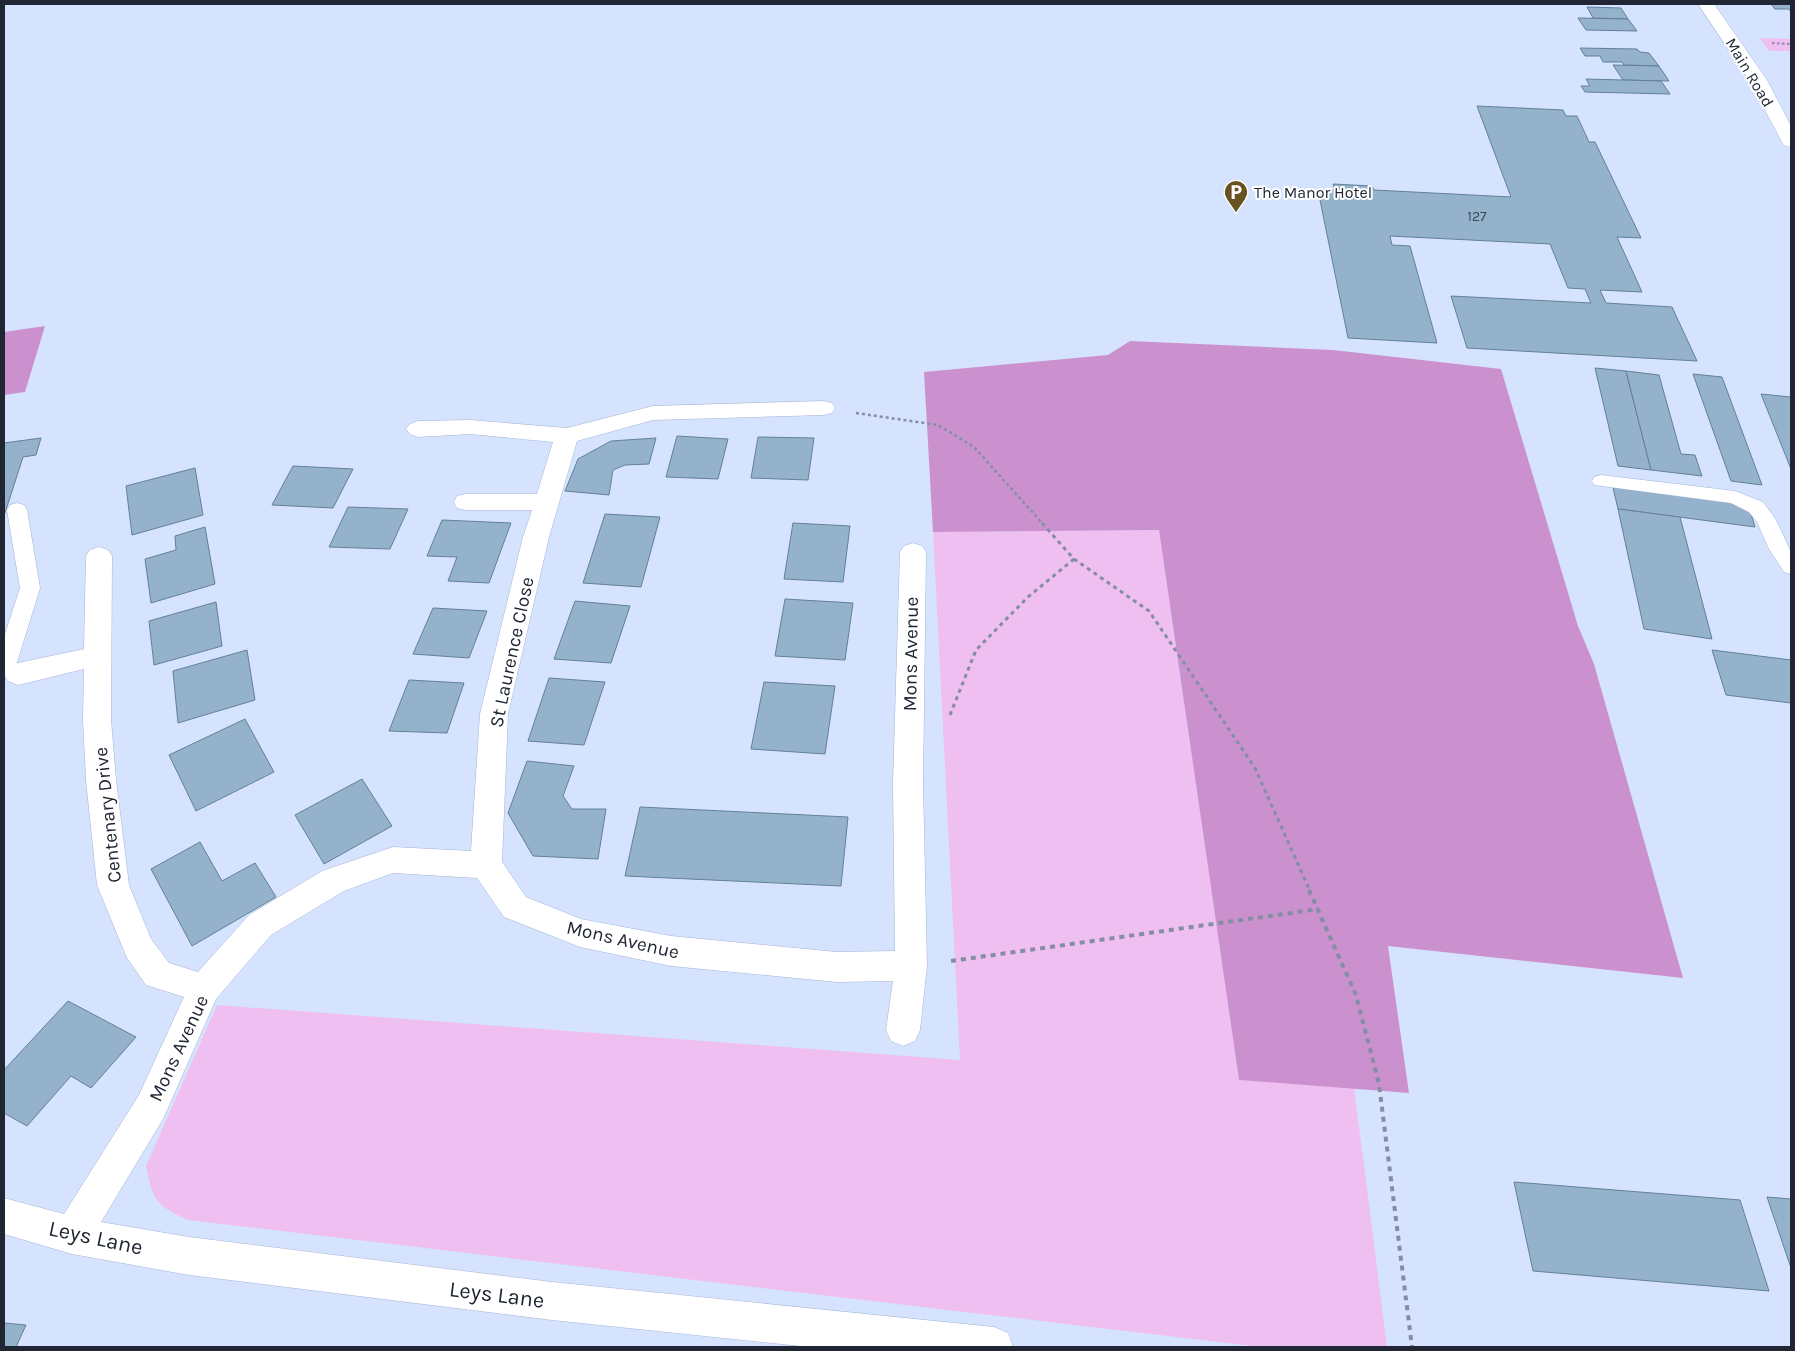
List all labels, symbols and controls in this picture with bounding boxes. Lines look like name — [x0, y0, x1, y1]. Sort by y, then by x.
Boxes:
street label: Main Road — [1721, 34, 1778, 110]
parking icon: The Manor Hotel — [1223, 179, 1249, 213]
place label: The Manor Hotel — [1254, 183, 1372, 202]
house number: 127 — [1467, 208, 1487, 225]
street label: St Laurence Close — [485, 575, 539, 729]
street label: Mons Avenue — [899, 596, 923, 712]
street label: Centenary Drive — [90, 746, 126, 884]
street label: Mons Avenue — [564, 916, 681, 964]
street label: Mons Avenue — [145, 992, 213, 1105]
street label: Leys Lane — [46, 1215, 145, 1261]
street label: Leys Lane — [448, 1276, 546, 1314]

